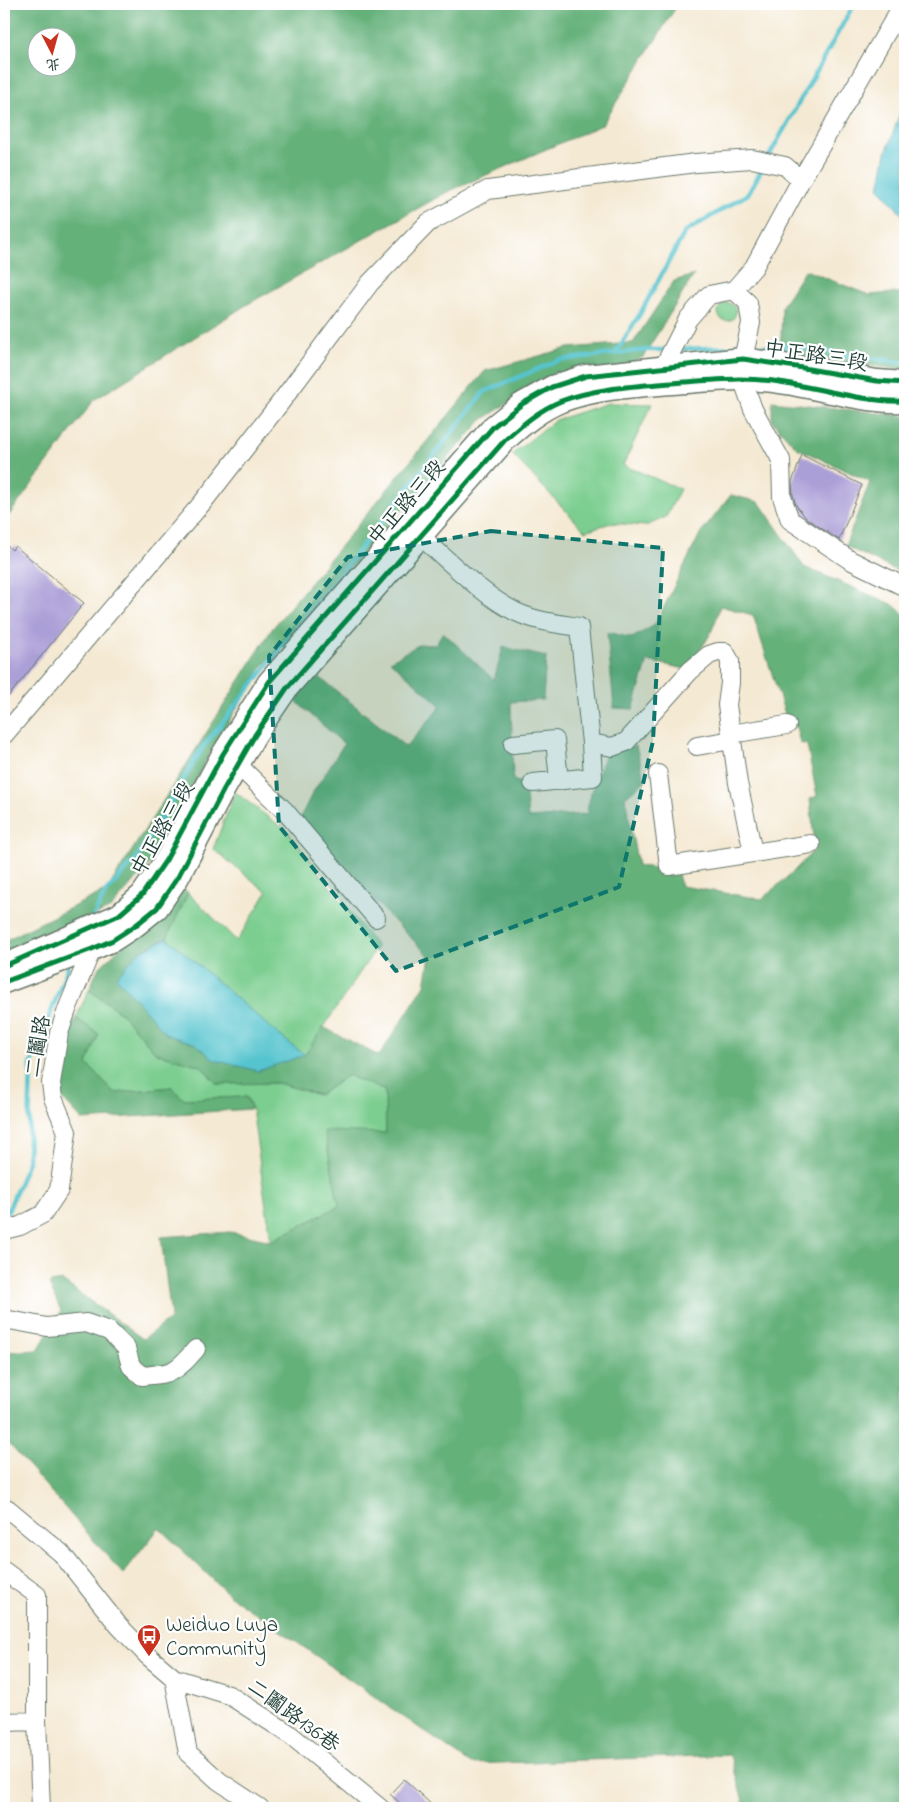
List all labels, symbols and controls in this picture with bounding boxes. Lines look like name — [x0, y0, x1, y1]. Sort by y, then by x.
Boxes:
north arrow — [28, 28, 78, 78]
text: 北 — [45, 52, 61, 75]
street label: 中正路三段 — [761, 334, 870, 380]
street label: 中正路三段 — [362, 454, 453, 553]
street label: 中正路三段 — [124, 776, 203, 882]
street label: 二鬮路 — [19, 1013, 59, 1080]
place label: Weiduo Luya Community — [166, 1611, 278, 1667]
bus stop icon: Weiduo Luya Community — [136, 1623, 162, 1657]
street label: 二鬮路136巷 — [240, 1673, 346, 1761]

